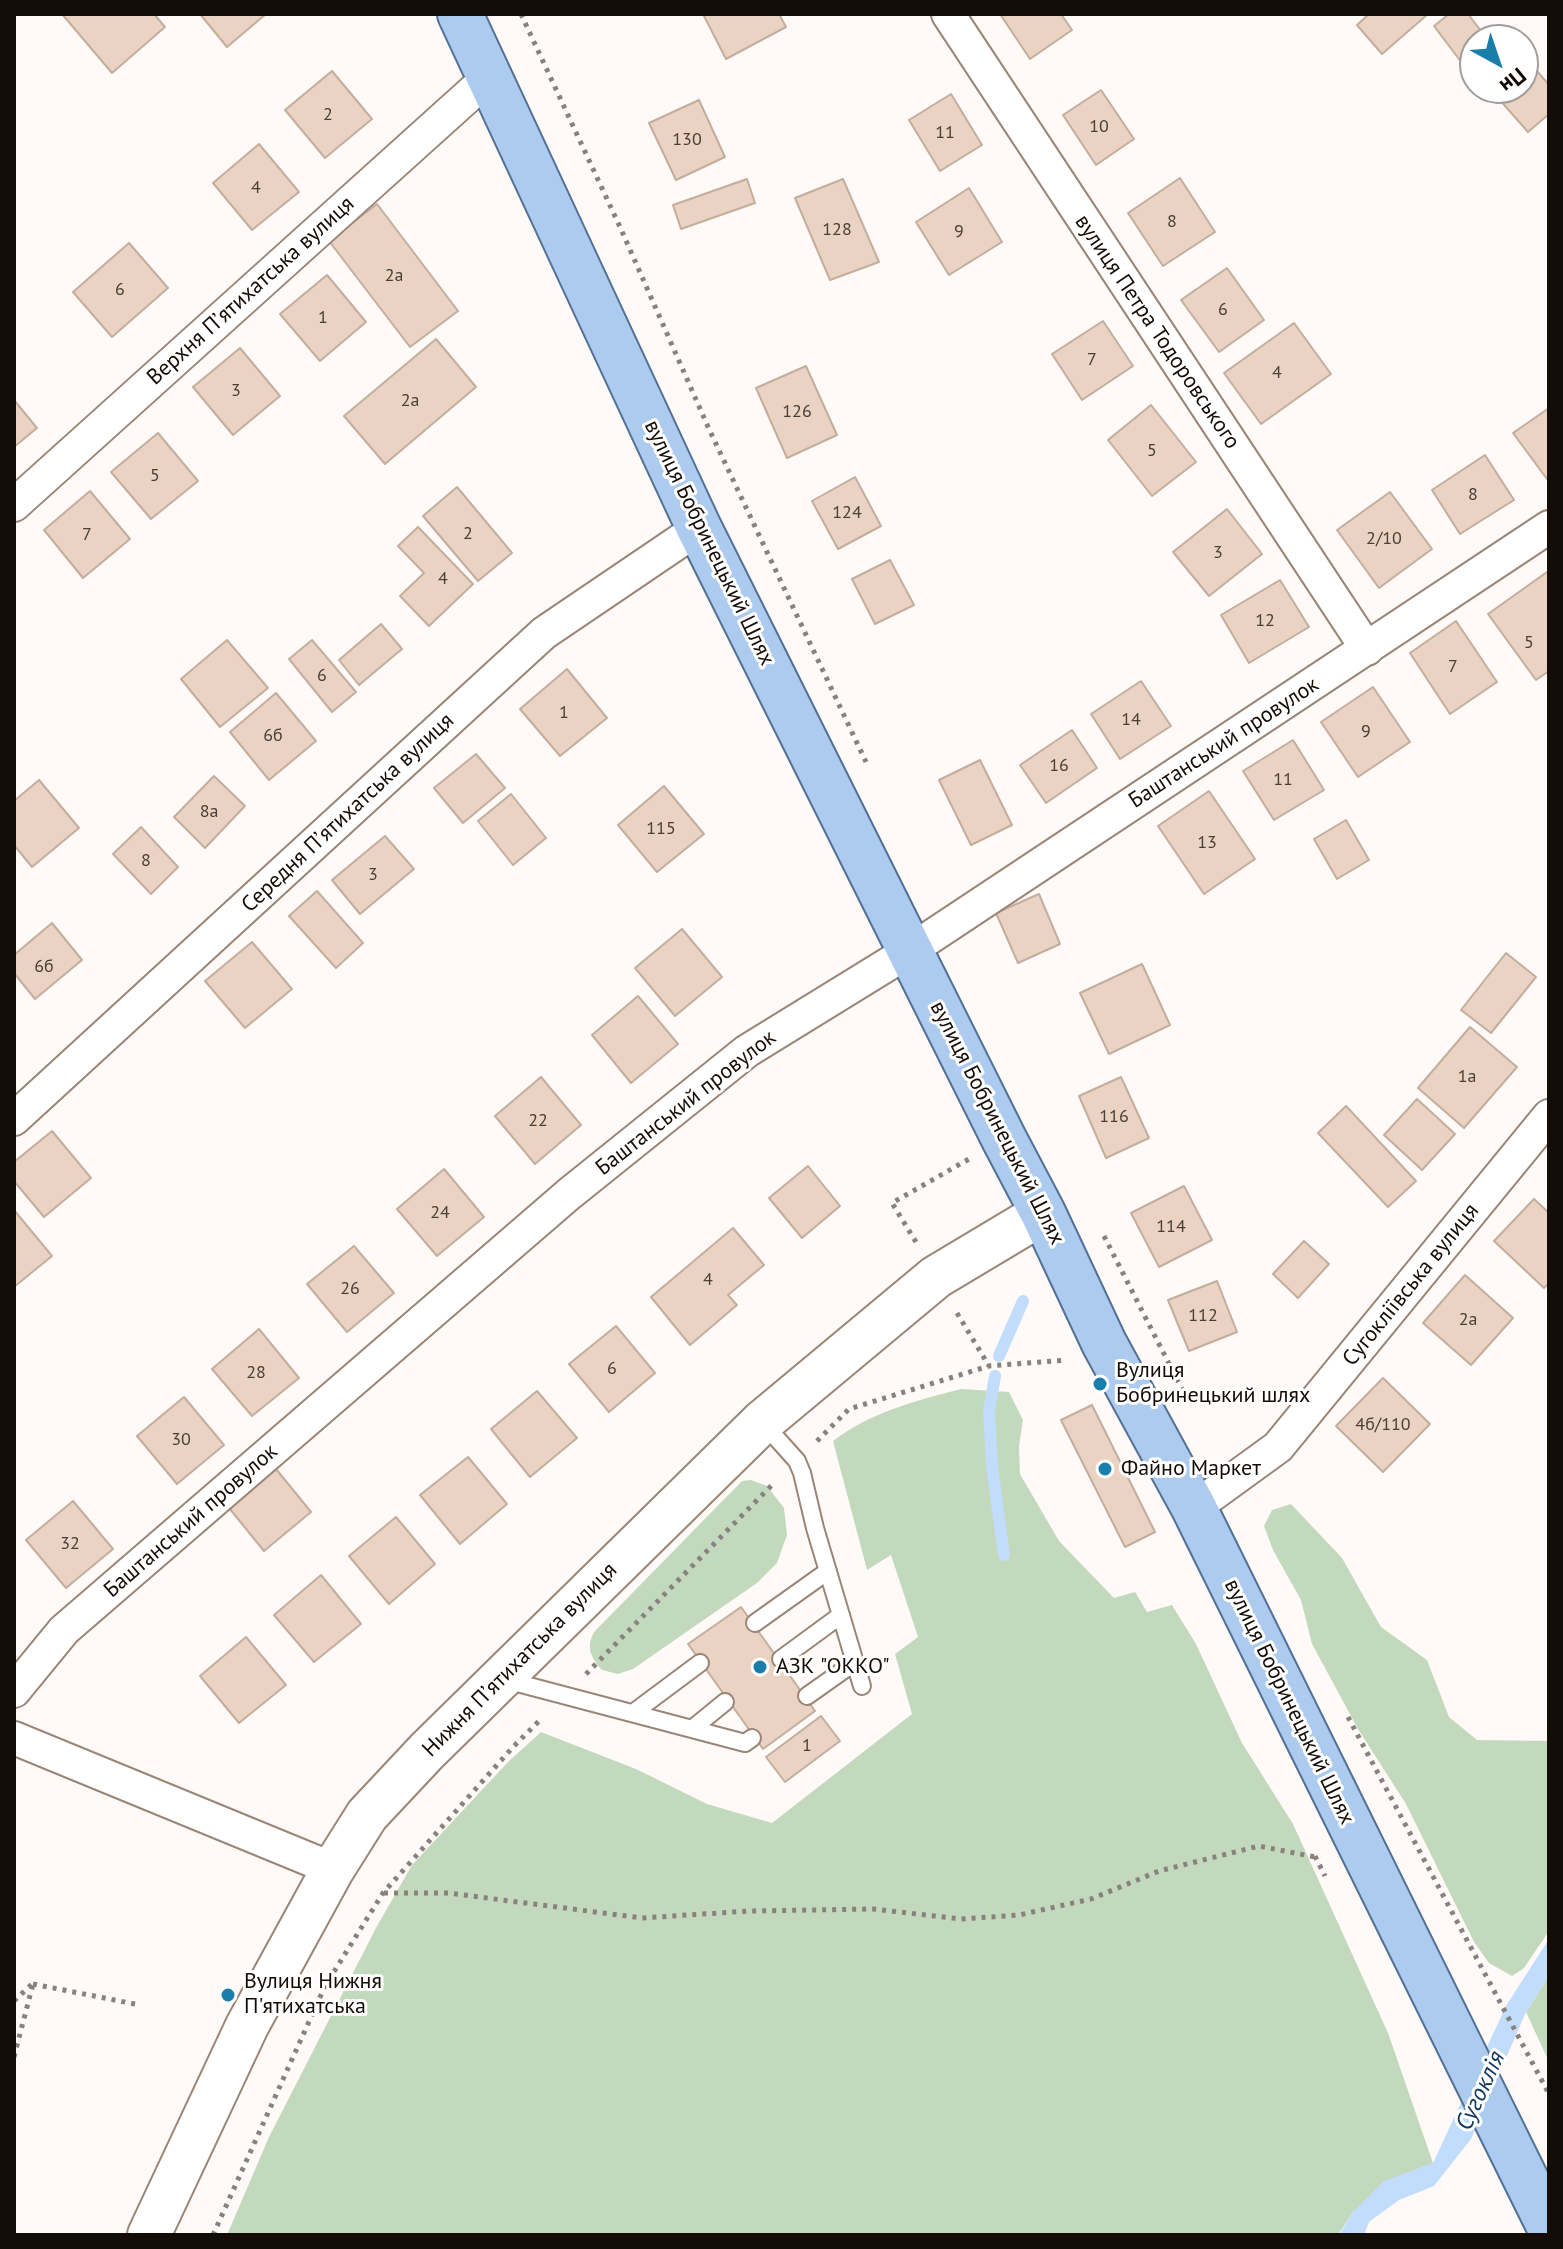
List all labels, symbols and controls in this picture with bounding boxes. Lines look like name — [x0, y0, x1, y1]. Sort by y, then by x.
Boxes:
north arrow — [1459, 24, 1539, 104]
text: Пн — [1494, 62, 1532, 100]
house number: 2 — [323, 104, 333, 126]
house number: 10 — [1089, 116, 1109, 138]
house number: 11 — [935, 122, 955, 144]
house number: 130 — [672, 129, 702, 151]
house number: 4 — [251, 177, 261, 199]
street label: Верхня Пʼятихатська вулиця — [142, 191, 360, 391]
street label: вулиця Петра Тодоровського — [1069, 210, 1245, 454]
house number: 8 — [1167, 211, 1177, 233]
house number: 128 — [822, 219, 852, 241]
house number: 9 — [954, 221, 964, 243]
house number: 2а — [385, 265, 403, 287]
house number: 6 — [115, 279, 125, 301]
house number: 6 — [1218, 299, 1228, 321]
house number: 1 — [318, 307, 328, 329]
house number: 7 — [1087, 349, 1097, 371]
house number: 4 — [1272, 362, 1282, 384]
house number: 3 — [231, 380, 241, 402]
house number: 2а — [401, 390, 419, 412]
house number: 126 — [782, 401, 812, 423]
street label: вулиця Бобринецький Шлях — [638, 416, 780, 670]
house number: 5 — [1147, 440, 1157, 462]
house number: 5 — [150, 465, 160, 487]
house number: 8 — [1468, 484, 1478, 506]
house number: 124 — [832, 502, 862, 524]
house number: 2 — [463, 523, 473, 545]
house number: 7 — [82, 524, 92, 546]
house number: 2/10 — [1366, 528, 1402, 550]
house number: 3 — [1213, 542, 1223, 564]
house number: 4 — [438, 568, 448, 590]
house number: 12 — [1255, 610, 1275, 632]
house number: 5 — [1524, 632, 1534, 654]
house number: 7 — [1448, 656, 1458, 678]
house number: 6 — [317, 665, 327, 687]
street label: Баштанський провулок — [1124, 672, 1324, 814]
house number: 1 — [559, 702, 569, 724]
street label: Середня Пʼятихатська вулиця — [237, 708, 459, 918]
house number: 14 — [1121, 709, 1141, 731]
house number: 9 — [1361, 721, 1371, 743]
house number: 6б — [263, 725, 283, 747]
house number: 16 — [1049, 755, 1069, 777]
house number: 11 — [1273, 769, 1293, 791]
house number: 8а — [200, 801, 218, 823]
house number: 115 — [646, 818, 676, 840]
house number: 13 — [1197, 832, 1217, 854]
house number: 8 — [141, 850, 151, 872]
house number: 3 — [368, 864, 378, 886]
house number: 6б — [34, 956, 54, 978]
street label: вулиця Бобринецький Шлях — [924, 997, 1070, 1249]
street label: Баштанський провулок — [591, 1025, 781, 1181]
house number: 1а — [1458, 1066, 1476, 1088]
house number: 116 — [1099, 1106, 1129, 1128]
house number: 22 — [528, 1110, 548, 1132]
street label: Сугокліївська вулиця — [1337, 1198, 1485, 1372]
house number: 24 — [430, 1202, 450, 1224]
house number: 114 — [1156, 1216, 1186, 1238]
house number: 4 — [703, 1269, 713, 1291]
house number: 26 — [340, 1278, 360, 1300]
house number: 112 — [1188, 1305, 1218, 1327]
house number: 2а — [1459, 1309, 1477, 1331]
house number: 6 — [607, 1358, 617, 1380]
place label: Вулиця Бобринецький шлях — [1116, 1358, 1310, 1410]
house number: 28 — [246, 1362, 266, 1384]
marker: Вулиця Бобринецький шлях — [1091, 1375, 1109, 1393]
house number: 4б/110 — [1355, 1414, 1411, 1436]
house number: 30 — [171, 1429, 191, 1451]
street label: Баштанський провулок — [99, 1439, 283, 1603]
place label: Файно Маркет — [1121, 1456, 1261, 1482]
marker: Файно Маркет — [1096, 1460, 1114, 1478]
house number: 32 — [60, 1533, 80, 1555]
street label: Нижня Пʼятихатська вулиця — [417, 1557, 623, 1763]
street label: вулиця Бобринецький Шлях — [1218, 1575, 1360, 1829]
place label: АЗК "ОККО" — [776, 1654, 890, 1680]
marker: АЗК "ОККО" — [751, 1658, 769, 1676]
house number: 1 — [802, 1735, 812, 1757]
place label: Вулиця Нижня П'ятихатська — [244, 1969, 382, 2020]
marker: Вулиця Нижня П'ятихатська — [219, 1986, 237, 2004]
water label: Сугоклія — [1450, 2047, 1512, 2135]

